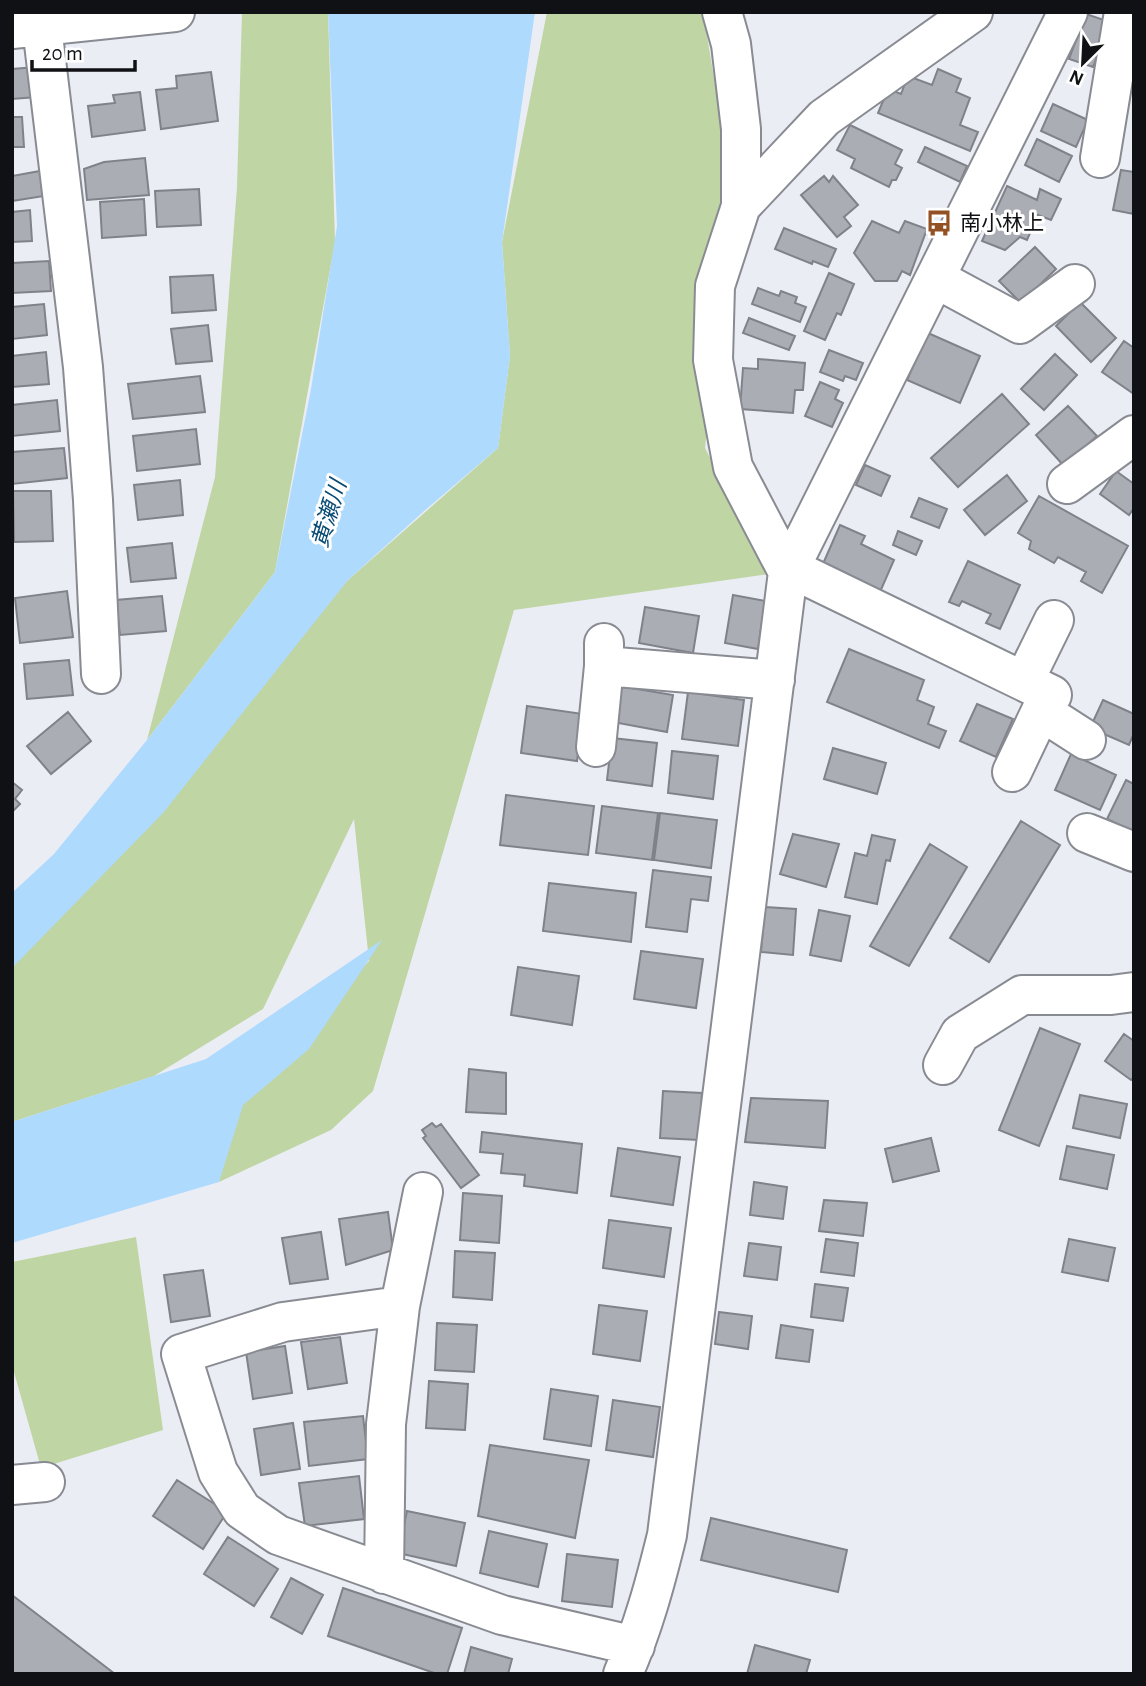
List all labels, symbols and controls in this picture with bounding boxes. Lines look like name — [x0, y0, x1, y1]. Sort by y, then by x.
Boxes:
scale bar — [32, 28, 135, 72]
north arrow — [1048, 28, 1118, 98]
text: 20 m — [42, 43, 83, 64]
text: N — [1067, 66, 1087, 89]
bus stop icon: 南小林上 — [924, 208, 954, 238]
place label: 南小林上 — [960, 212, 1044, 234]
water label: 黄瀬川 — [307, 474, 352, 550]

